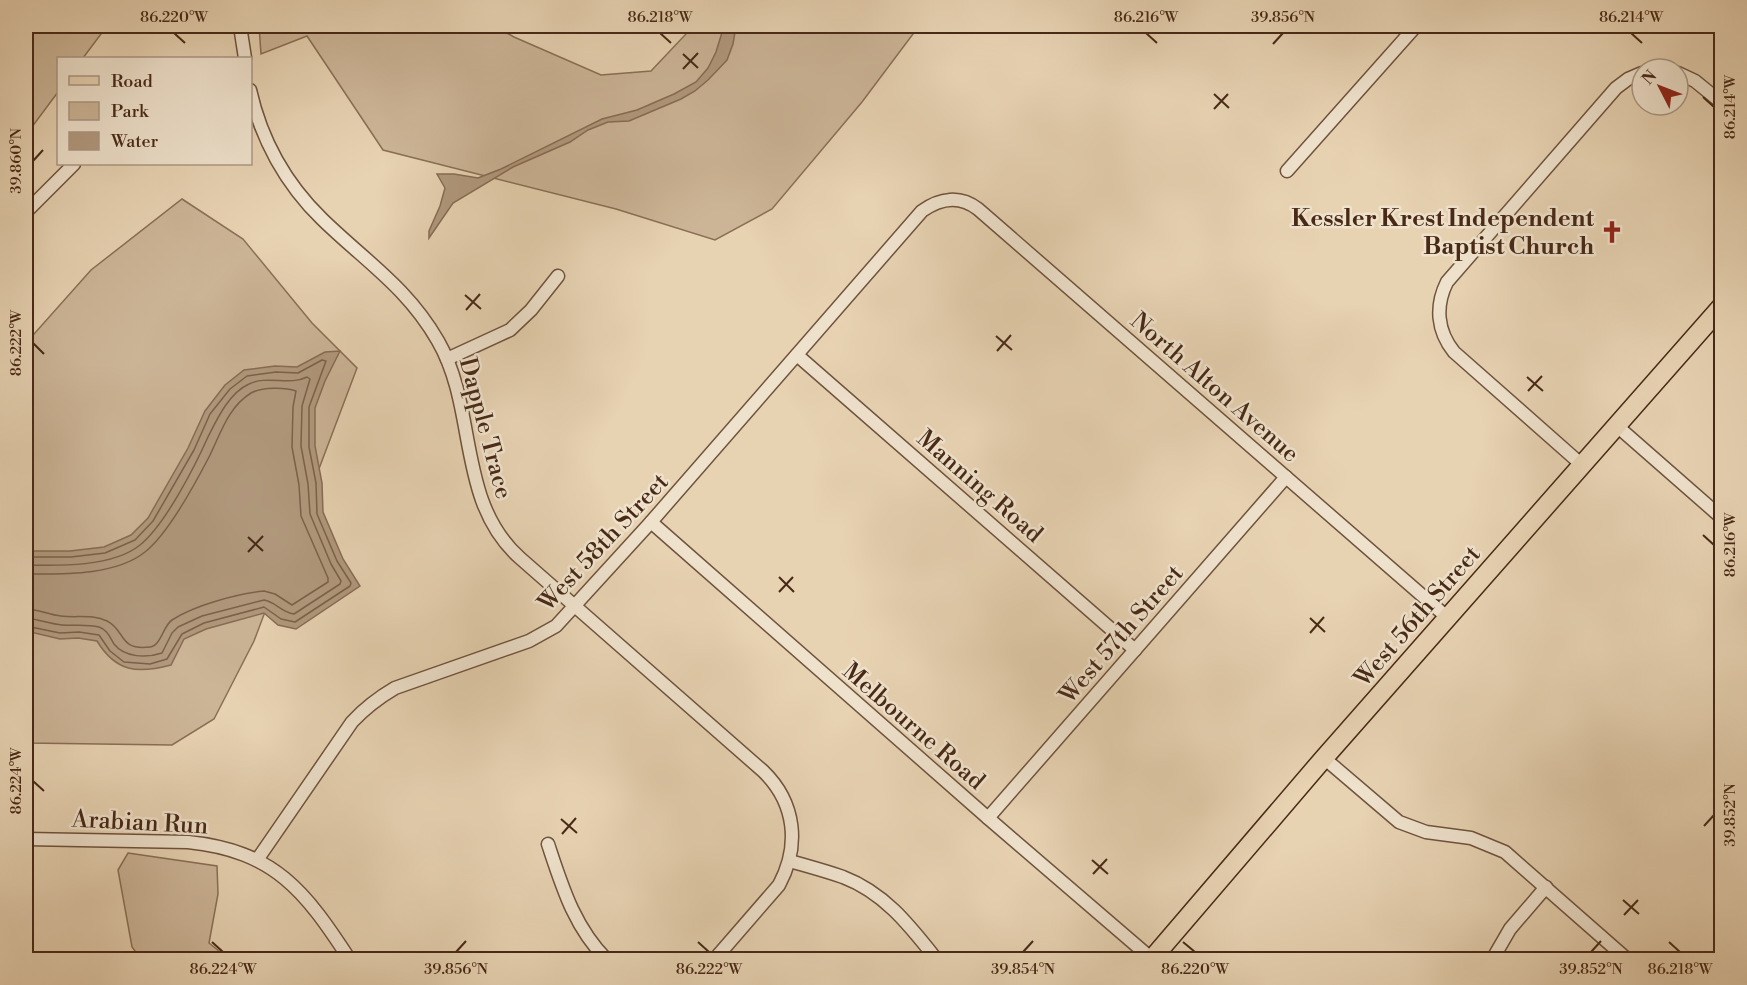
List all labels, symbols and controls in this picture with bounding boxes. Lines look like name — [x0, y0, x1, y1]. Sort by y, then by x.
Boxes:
text: 86.220°W — [140, 8, 208, 27]
text: 86.218°W — [628, 8, 693, 27]
text: 86.216°W — [1114, 8, 1179, 27]
text: 39.856°N — [1251, 8, 1315, 27]
text: 86.214°W — [1599, 8, 1664, 27]
legend — [57, 57, 252, 165]
north arrow — [1630, 57, 1690, 117]
text: N — [1638, 66, 1661, 89]
text: Road — [111, 70, 154, 93]
text: 86.214°W — [1721, 74, 1740, 139]
text: Park — [111, 100, 150, 123]
text: 39.860°N — [7, 128, 26, 194]
text: Water — [110, 130, 159, 153]
place label: Kessler Krest Independent Baptist Church — [1291, 204, 1594, 262]
church icon: Kessler Krest Independent Baptist Church — [1599, 219, 1625, 245]
street label: North Alton Avenue — [1124, 306, 1305, 469]
text: 86.222°W — [7, 309, 26, 376]
street label: Dapple Trace — [452, 354, 518, 502]
street label: Manning Road — [910, 424, 1049, 550]
street label: West 58th Street — [531, 467, 676, 619]
text: 86.216°W — [1721, 512, 1740, 577]
street label: West 56th Street — [1348, 539, 1488, 694]
street label: West 57th Street — [1053, 559, 1191, 711]
street label: Melbourne Road — [836, 657, 991, 797]
text: 86.224°W — [7, 747, 26, 814]
text: 39.852°N — [1721, 783, 1740, 847]
street label: Arabian Run — [70, 804, 209, 842]
text: 86.224°W — [190, 960, 257, 979]
text: 39.856°N — [424, 960, 488, 979]
text: 86.222°W — [676, 960, 743, 979]
text: 39.854°N — [991, 960, 1055, 979]
text: 86.220°W — [1161, 960, 1229, 979]
text: 39.852°N — [1559, 960, 1623, 979]
text: 86.218°W — [1648, 960, 1713, 979]

